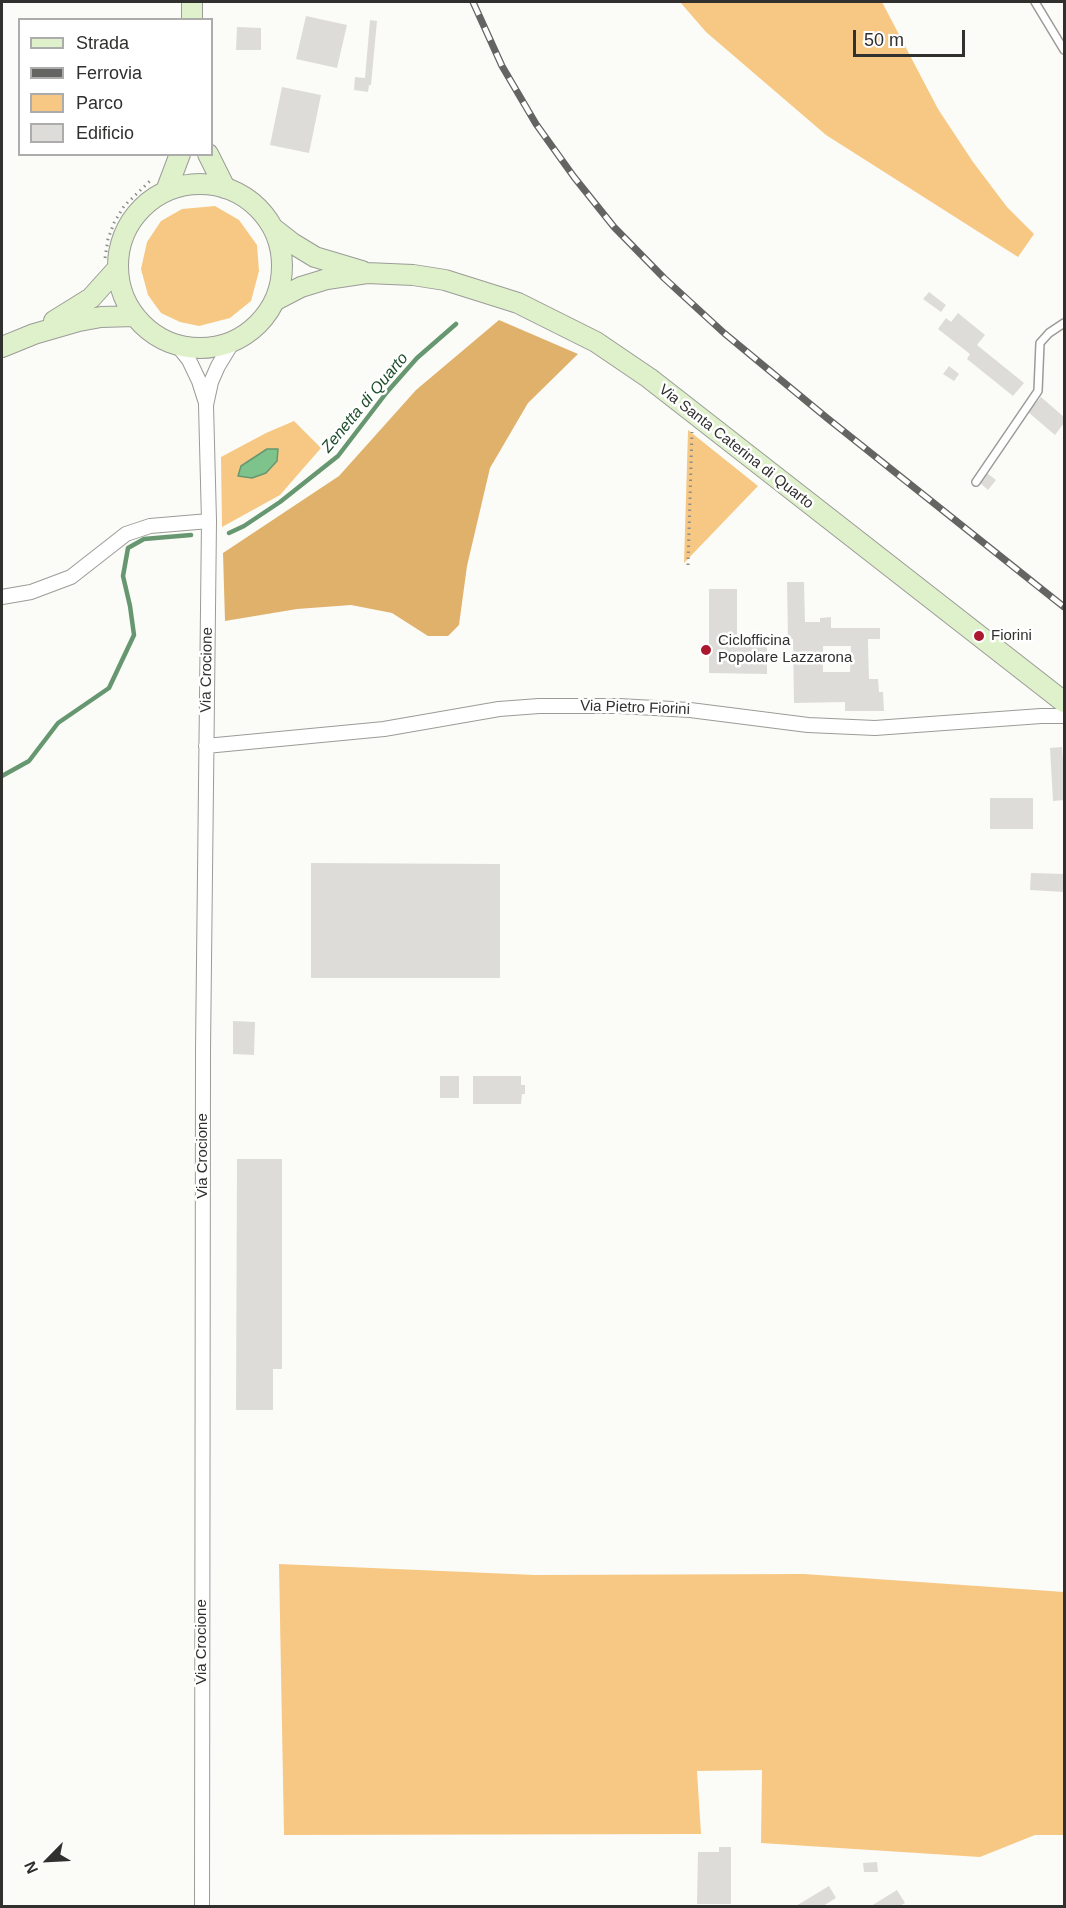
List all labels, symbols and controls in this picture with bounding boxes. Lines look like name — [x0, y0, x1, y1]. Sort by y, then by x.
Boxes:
legend — [18, 18, 213, 156]
scale bar — [856, 18, 968, 56]
text: 50 m — [864, 30, 904, 50]
text: Strada — [76, 33, 129, 53]
text: Ferrovia — [76, 63, 142, 83]
text: Parco — [76, 93, 123, 113]
text: Edificio — [76, 123, 134, 143]
water label: Zenetta di Quarto — [318, 349, 412, 457]
street label: Via Santa Caterina di Quarto — [655, 381, 817, 513]
street label: Via Crocione — [197, 627, 217, 713]
place label: Fiorini — [991, 627, 1032, 645]
marker: Fiorini — [972, 629, 986, 643]
place label: Ciclofficina Popolare Lazzarona — [718, 632, 852, 667]
marker: Ciclofficina Popolare Lazzarona — [699, 643, 713, 657]
street label: Via Pietro Fiorini — [580, 697, 690, 719]
street label: Via Crocione — [194, 1113, 212, 1199]
street label: Via Crocione — [193, 1599, 211, 1685]
north arrow — [18, 1830, 78, 1890]
text: N — [21, 1859, 41, 1876]

